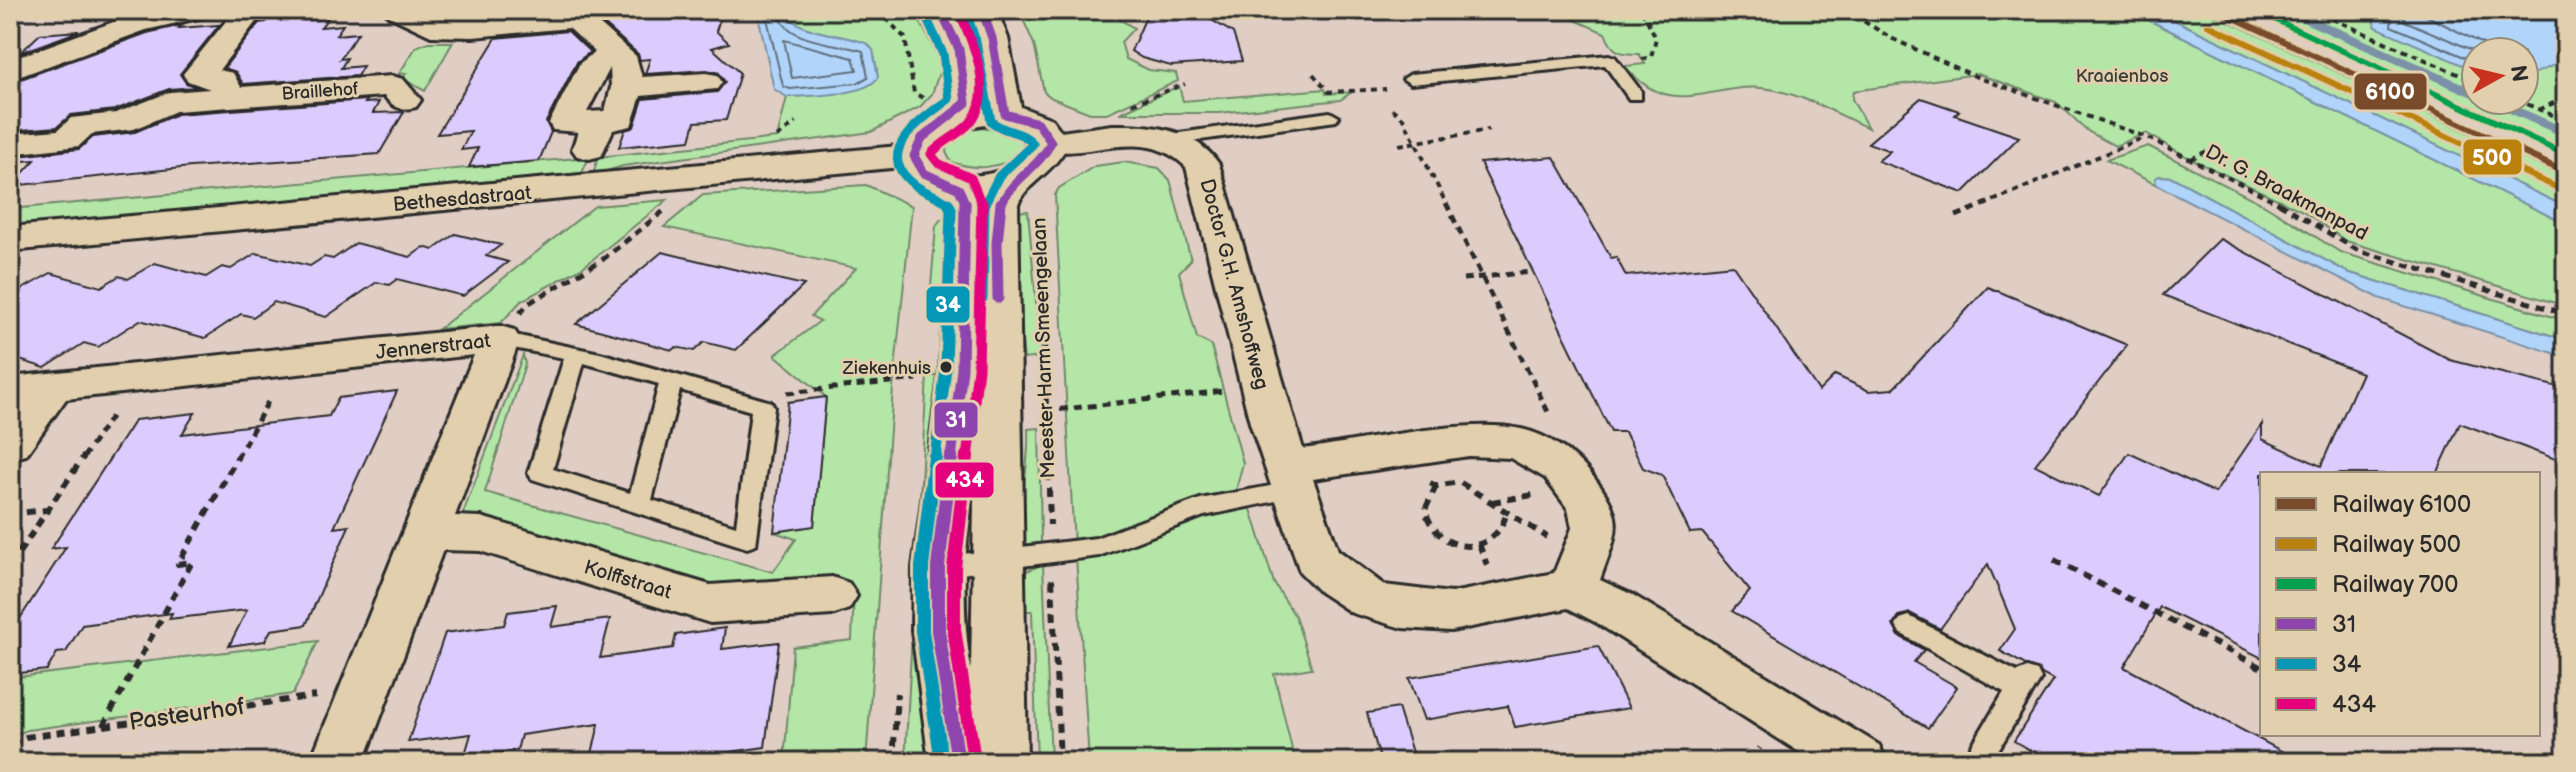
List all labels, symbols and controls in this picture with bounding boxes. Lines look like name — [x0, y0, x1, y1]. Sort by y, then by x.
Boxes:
north arrow — [2460, 36, 2540, 116]
text: N — [2504, 63, 2533, 83]
park label: Kraaienbos — [2076, 66, 2168, 87]
line badge: 6100 — [2353, 72, 2428, 111]
street label: Braillehof — [281, 78, 360, 105]
text: 6100 — [2365, 79, 2415, 106]
line badge: 500 — [2462, 138, 2523, 176]
street label: Dr. G. Braakmanpad — [2201, 140, 2372, 246]
text: 500 — [2472, 145, 2512, 172]
street label: Doctor G.H. Amshoffweg — [1194, 176, 1274, 392]
street label: Bethesdastraat — [392, 181, 532, 217]
street label: Meester Harm Smeengelaan — [1027, 217, 1061, 479]
line badge: 34 — [925, 285, 971, 324]
text: 34 — [935, 292, 961, 319]
street label: Jennerstraat — [375, 329, 492, 365]
place label: Ziekenhuis — [842, 358, 931, 379]
marker: Ziekenhuis — [938, 359, 954, 375]
line badge: 31 — [933, 401, 979, 439]
text: 31 — [945, 407, 967, 434]
line badge: 434 — [934, 461, 995, 499]
text: 434 — [946, 467, 984, 494]
legend — [2260, 472, 2540, 736]
text: Railway 6100 — [2332, 490, 2471, 519]
text: Railway 500 — [2332, 530, 2461, 559]
street label: Kolffstraat — [581, 555, 674, 605]
text: Railway 700 — [2332, 570, 2458, 599]
text: 31 — [2332, 610, 2356, 639]
text: 34 — [2332, 650, 2362, 679]
text: 434 — [2332, 690, 2376, 719]
street label: Pasteurhof — [127, 692, 247, 737]

